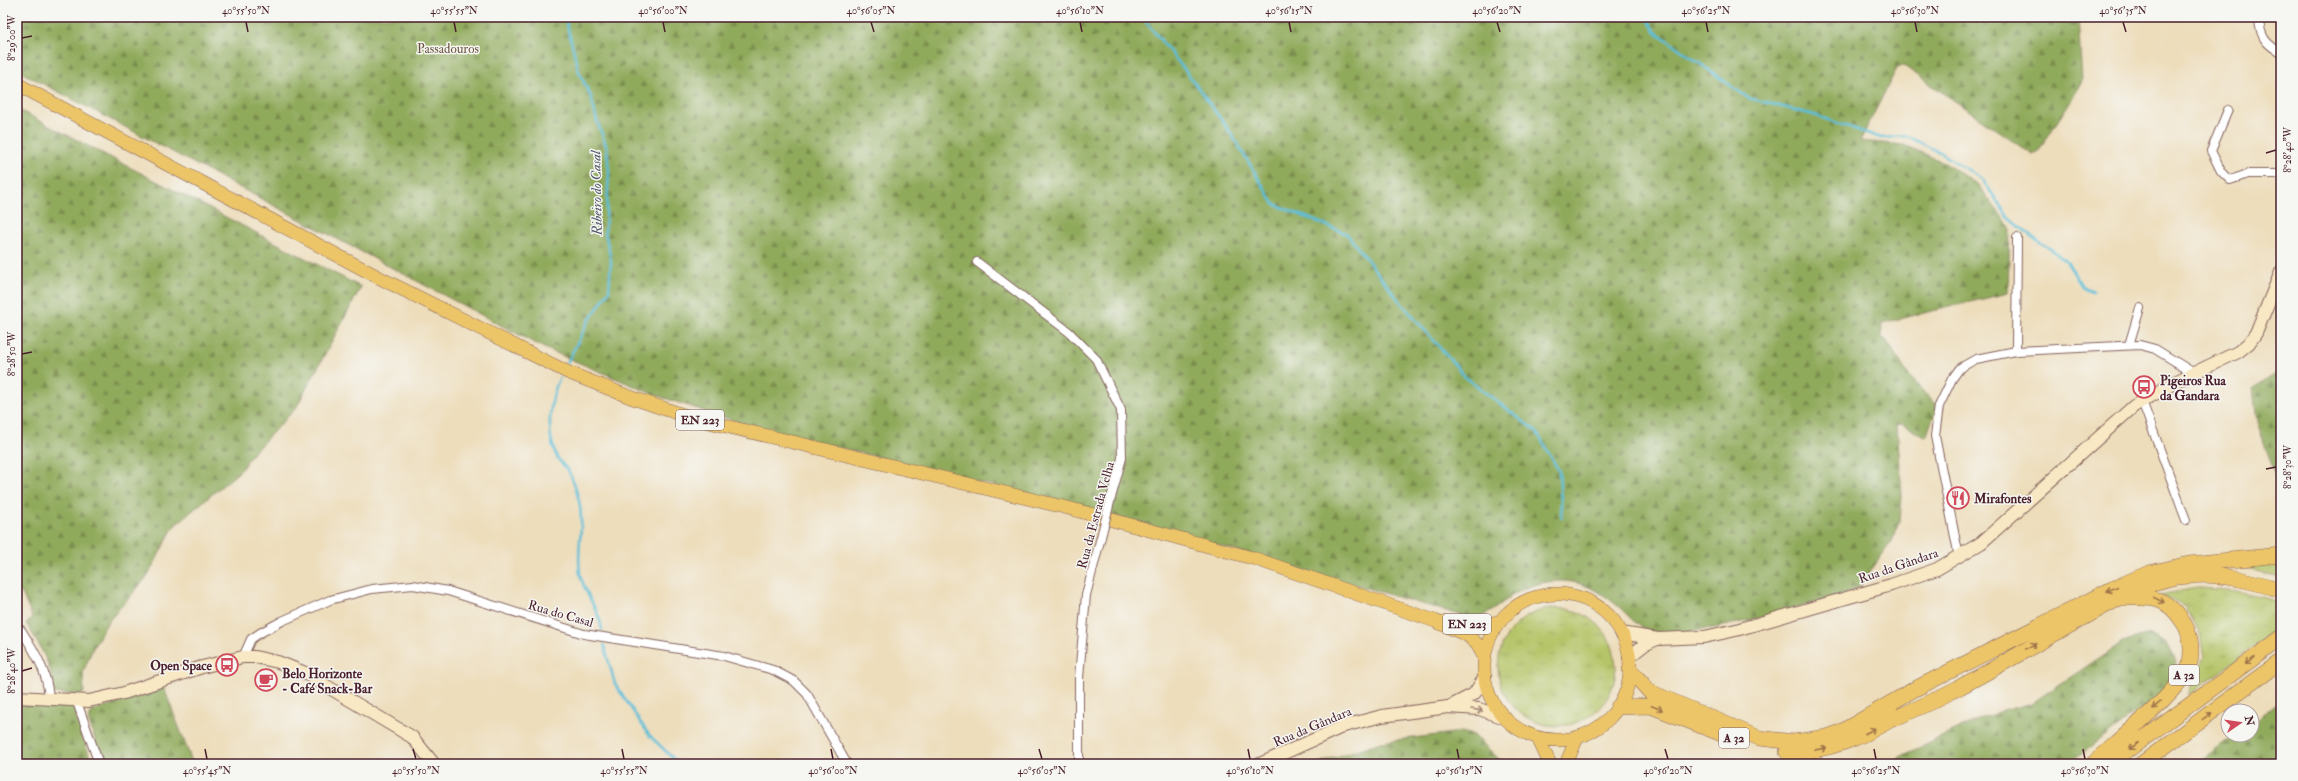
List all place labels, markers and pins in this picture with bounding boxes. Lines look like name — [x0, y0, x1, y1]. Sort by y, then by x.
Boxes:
place label: Pigeiros Rua da Gandara — [2160, 373, 2226, 404]
bus stop icon: Pigeiros Rua da Gandara — [2131, 374, 2157, 400]
restaurant icon: Mirafontes — [1945, 485, 1971, 511]
place label: Mirafontes — [1973, 491, 2032, 507]
bus stop icon: Open Space — [214, 652, 240, 678]
place label: Open Space — [150, 658, 213, 675]
place label: Belo Horizonte - Café Snack-Bar — [282, 666, 373, 697]
cafe icon: Belo Horizonte - Café Snack-Bar — [253, 667, 279, 693]

